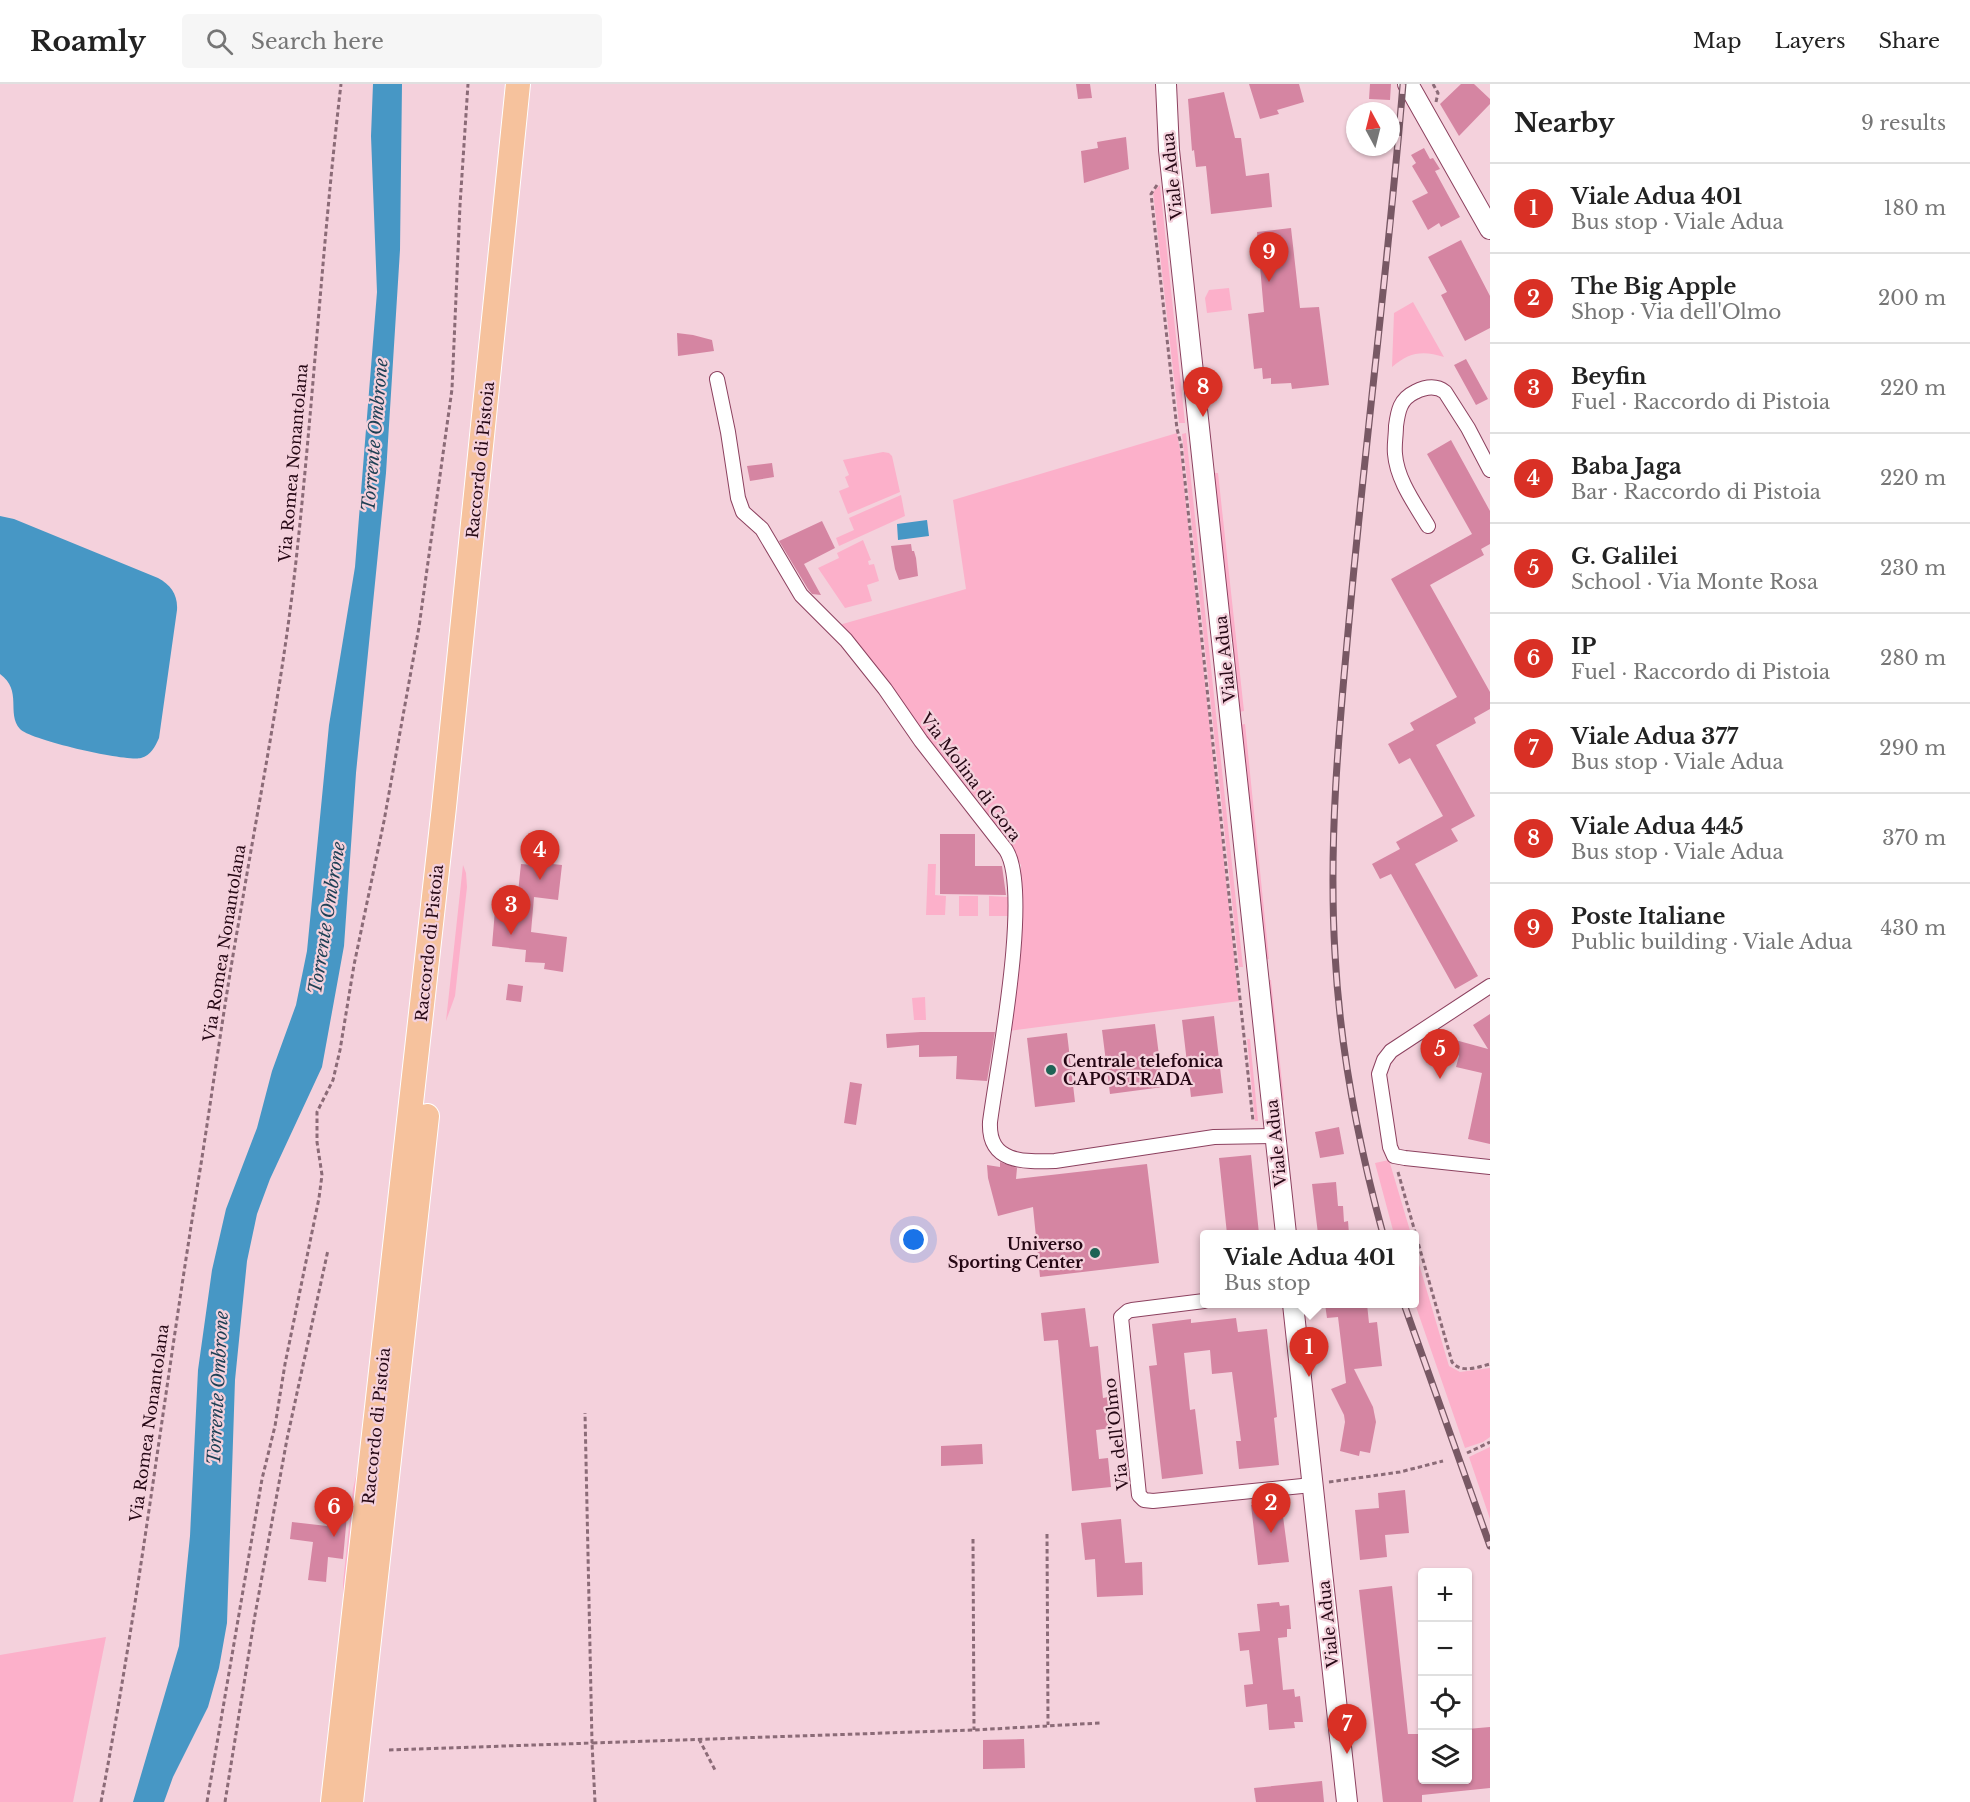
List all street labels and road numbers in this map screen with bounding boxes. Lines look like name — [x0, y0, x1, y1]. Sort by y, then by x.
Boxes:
street label: Viale Adua — [1157, 131, 1187, 222]
street label: Via Romea Nonantolana — [274, 363, 312, 564]
street label: Raccordo di Pistoia — [462, 380, 498, 540]
street label: Viale Adua — [1210, 614, 1240, 705]
street label: Via Molina di Gora — [916, 708, 1026, 845]
street label: Via Romea Nonantolana — [198, 843, 249, 1044]
street label: Raccordo di Pistoia — [411, 863, 447, 1023]
street label: Viale Adua — [1261, 1098, 1291, 1189]
street label: Via Romea Nonantolana — [125, 1323, 173, 1524]
street label: Raccordo di Pistoia — [358, 1346, 394, 1506]
street label: Via dell'Olmo — [1099, 1377, 1133, 1492]
street label: Viale Adua — [1313, 1579, 1343, 1670]

